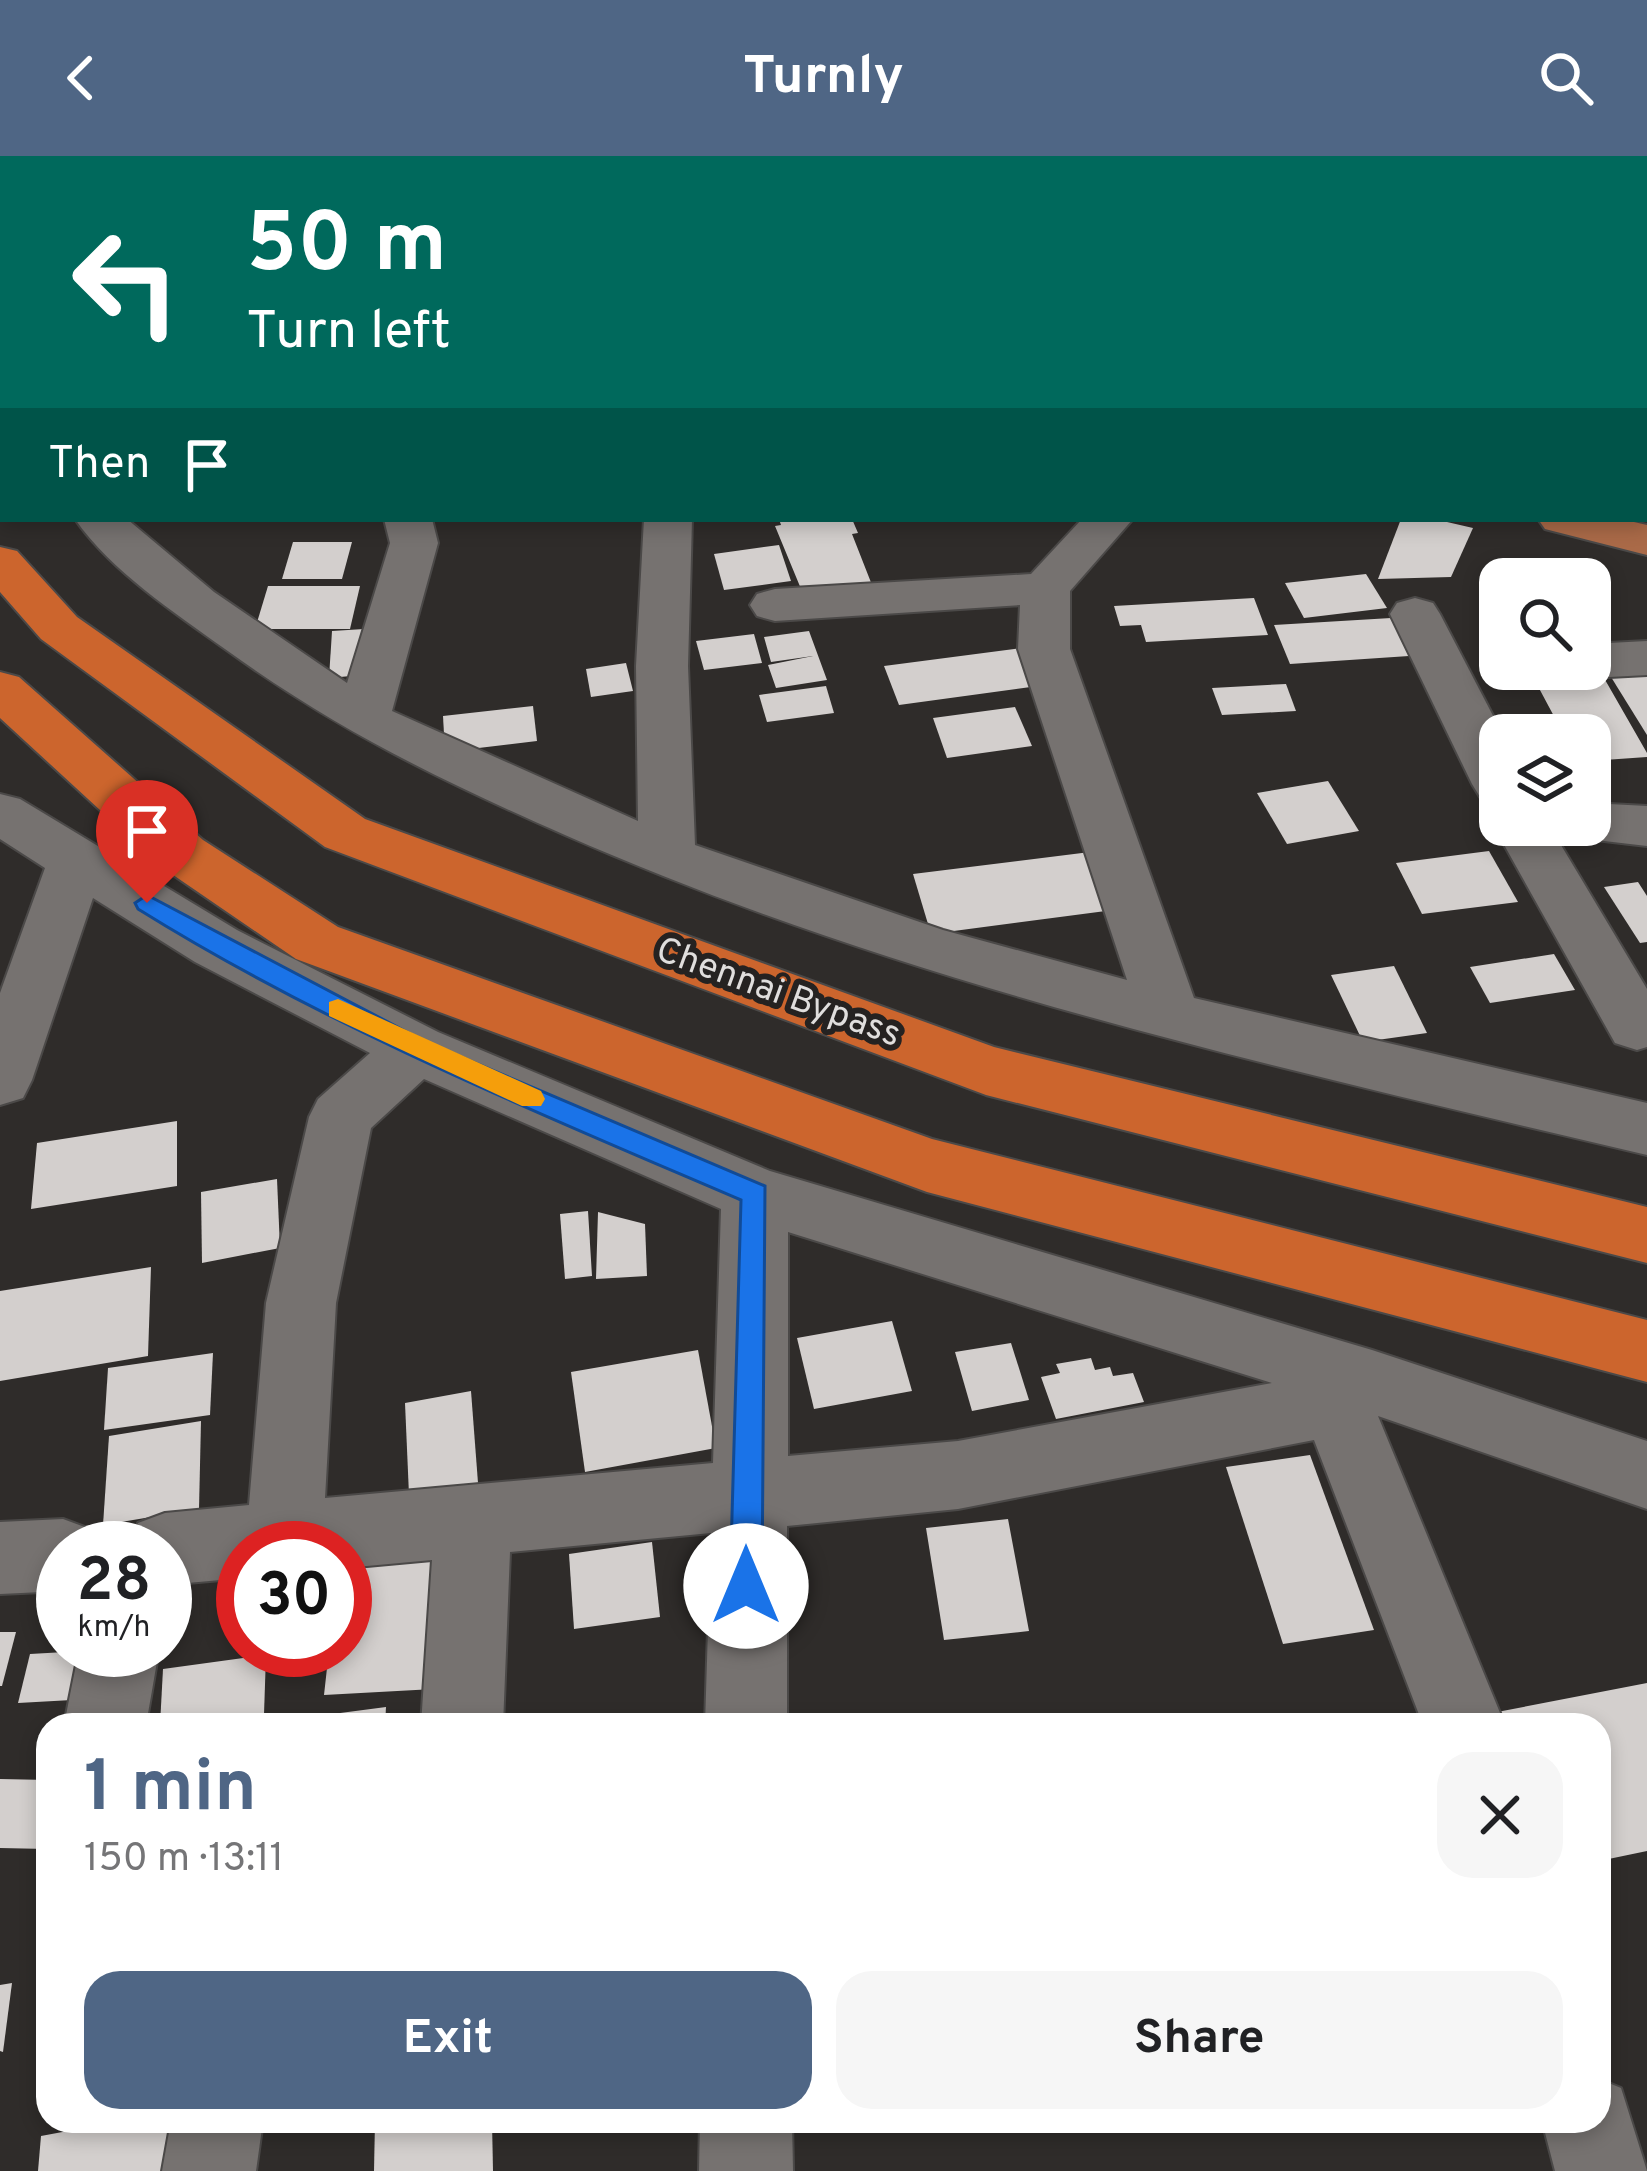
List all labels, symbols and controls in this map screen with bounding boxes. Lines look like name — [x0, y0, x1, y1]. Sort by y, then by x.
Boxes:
text: Turnly — [743, 44, 904, 113]
icon: back — [48, 45, 114, 111]
icon: search — [1533, 45, 1599, 111]
text: 50 m — [246, 195, 447, 301]
icon: left — [48, 204, 204, 360]
text: Turn left — [246, 299, 451, 368]
icon: arrive — [174, 432, 240, 498]
text: Then — [48, 437, 150, 494]
map controls — [1479, 558, 1611, 846]
button: search — [1479, 558, 1611, 690]
button: layers — [1479, 714, 1611, 846]
pin — [96, 780, 198, 903]
icon: arrive — [114, 798, 180, 864]
street label: Chennai Bypass — [649, 928, 907, 1060]
speed limit sign: 30 — [216, 1521, 372, 1677]
position arrow — [683, 1523, 809, 1649]
text: 28 — [77, 1546, 151, 1622]
text: km/h — [78, 1610, 150, 1647]
text: 1 min — [84, 1745, 257, 1837]
button: close — [1437, 1752, 1563, 1878]
text: 150 m · 13:11 — [84, 1836, 284, 1885]
button: Exit — [84, 1971, 812, 2109]
button: Share — [836, 1971, 1563, 2109]

